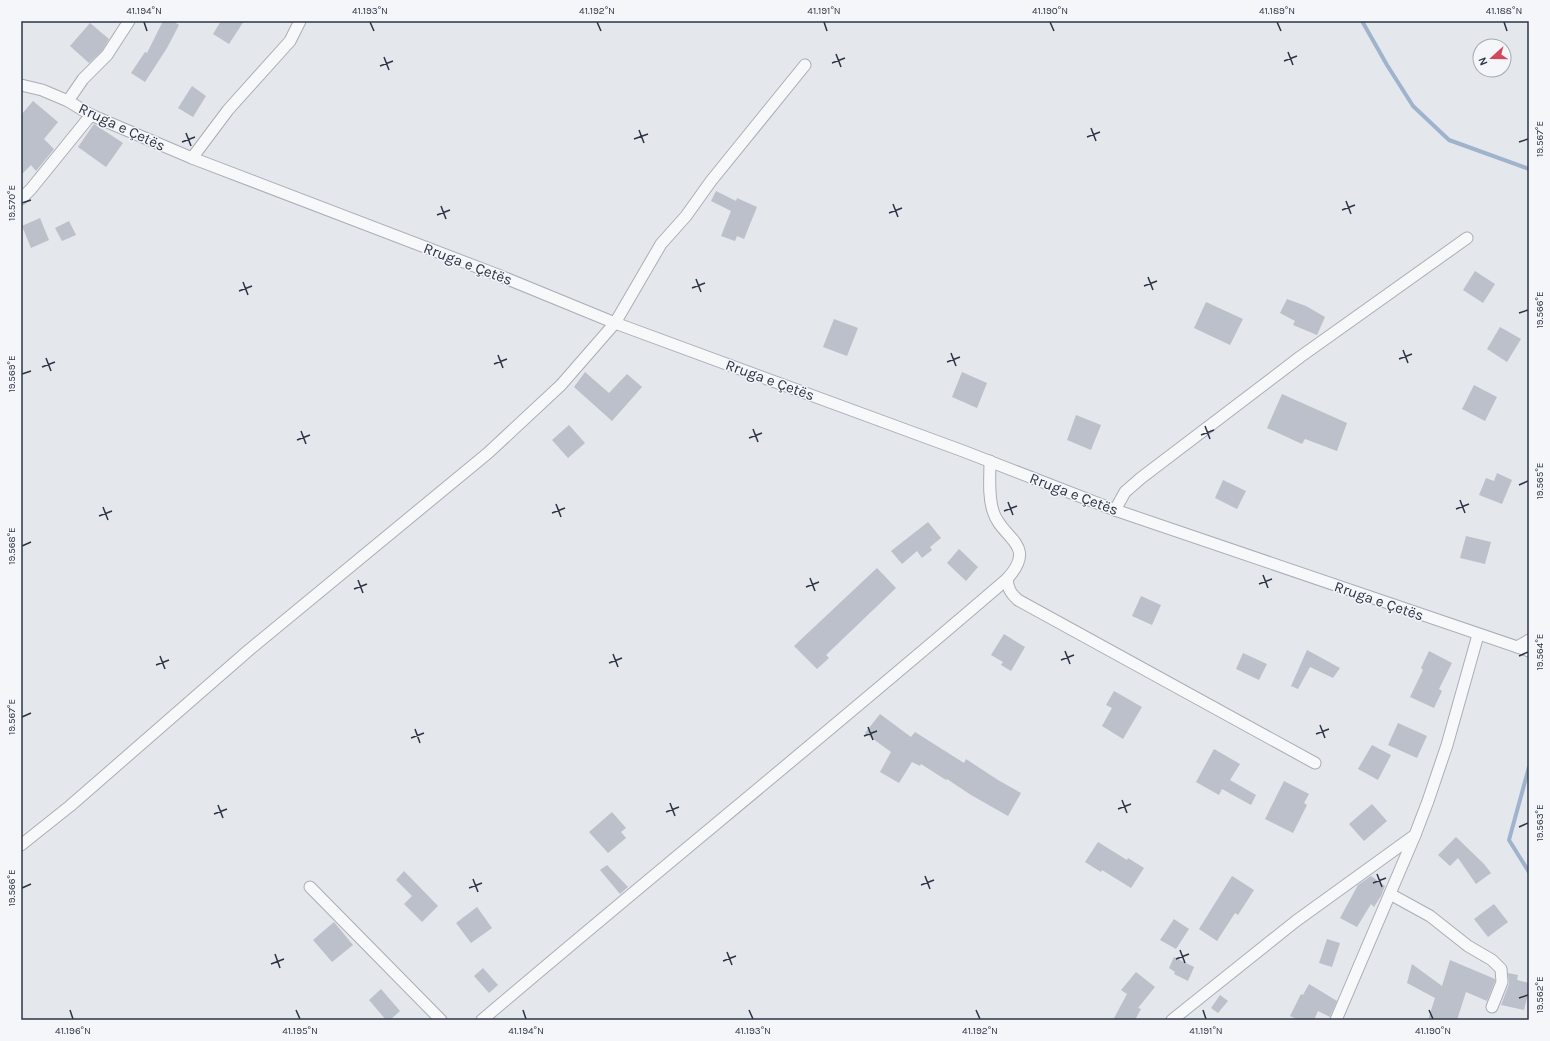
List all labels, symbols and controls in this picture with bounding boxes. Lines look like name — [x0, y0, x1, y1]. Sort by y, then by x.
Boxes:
text: 41.194°N — [126, 5, 162, 17]
text: 41.193°N — [352, 5, 388, 17]
text: 41.192°N — [579, 5, 615, 17]
text: 41.191°N — [807, 5, 841, 17]
text: 41.190°N — [1032, 5, 1068, 17]
text: 41.189°N — [1259, 5, 1295, 17]
text: 41.188°N — [1486, 5, 1522, 17]
north arrow — [1472, 38, 1512, 78]
text: N — [1476, 55, 1491, 67]
street label: Rruga e Çetës — [76, 99, 168, 155]
text: 19.567°E — [1534, 121, 1546, 157]
text: 19.570°E — [6, 185, 18, 221]
street label: Rruga e Çetës — [421, 239, 515, 289]
text: 19.566°E — [1534, 291, 1546, 329]
text: 19.569°E — [6, 355, 18, 393]
street label: Rruga e Çetës — [723, 356, 817, 404]
text: 19.565°E — [1534, 463, 1546, 499]
street label: Rruga e Çetës — [1027, 469, 1121, 519]
text: 19.568°E — [6, 527, 18, 565]
street label: Rruga e Çetës — [1332, 577, 1426, 625]
text: 19.564°E — [1534, 634, 1546, 670]
text: 19.567°E — [6, 699, 18, 735]
text: 19.563°E — [1534, 804, 1546, 842]
text: 19.566°E — [6, 869, 18, 907]
text: 19.562°E — [1534, 976, 1546, 1014]
text: 41.196°N — [55, 1025, 91, 1037]
text: 41.195°N — [282, 1025, 318, 1037]
text: 41.194°N — [508, 1025, 544, 1037]
text: 41.193°N — [735, 1025, 771, 1037]
text: 41.192°N — [962, 1025, 998, 1037]
text: 41.191°N — [1189, 1025, 1223, 1037]
text: 41.190°N — [1415, 1025, 1451, 1037]

